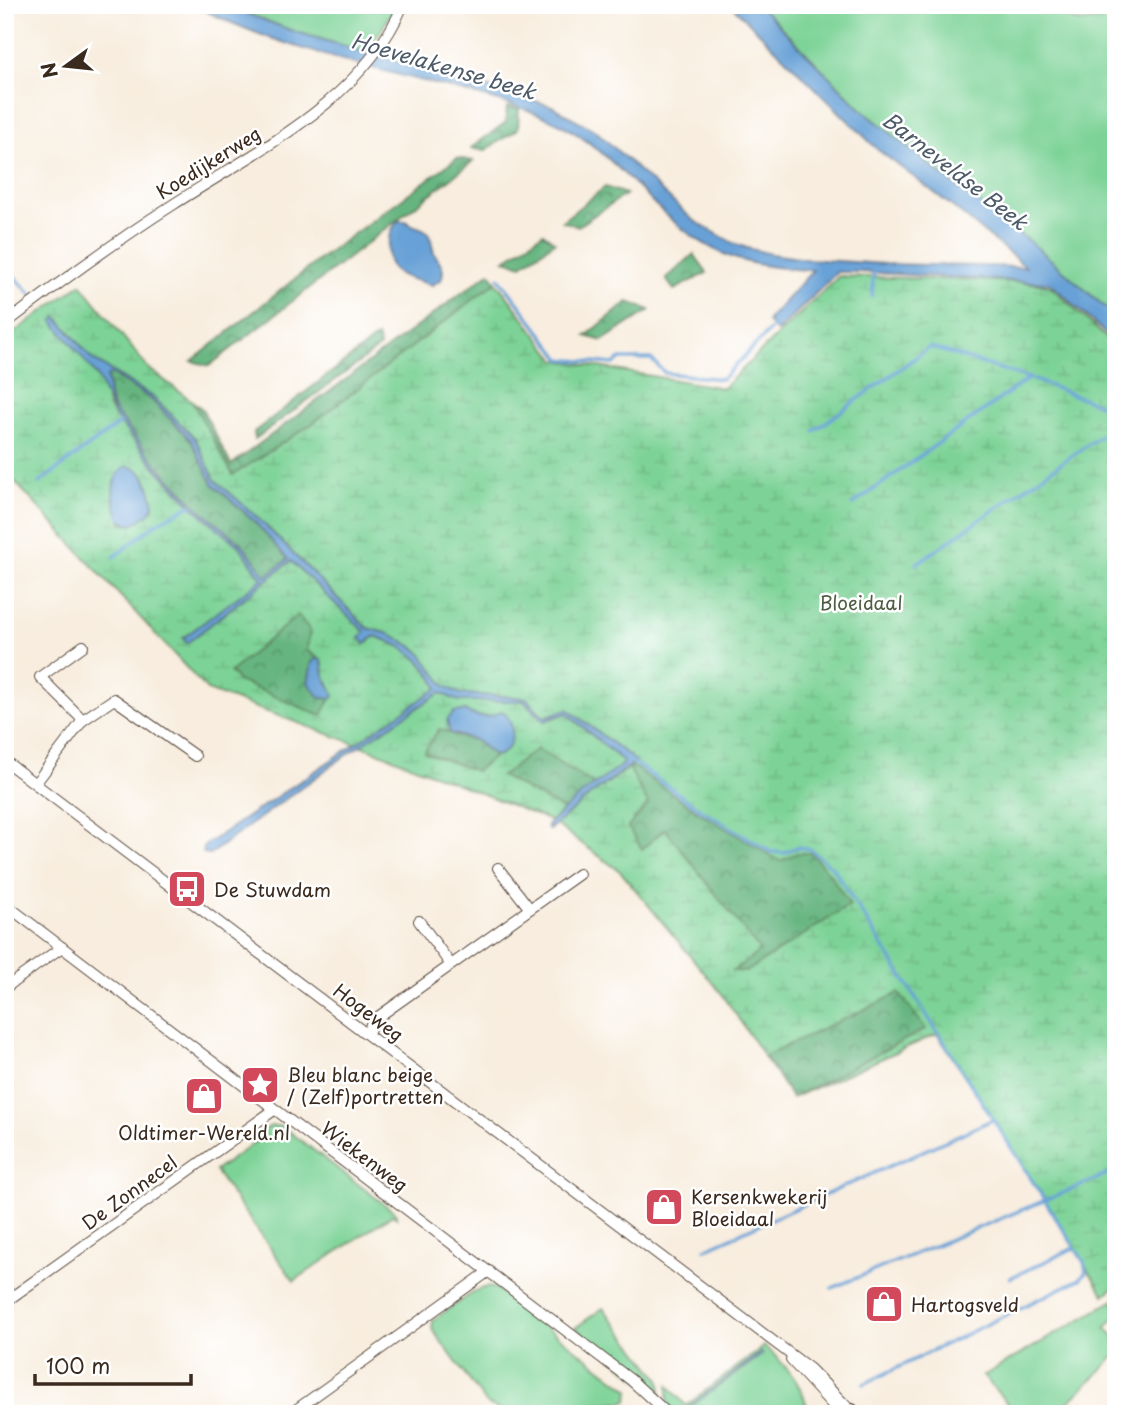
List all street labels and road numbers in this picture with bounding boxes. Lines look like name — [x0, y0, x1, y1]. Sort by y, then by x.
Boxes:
street label: Koedijkerweg — [150, 119, 266, 205]
street label: Hogeweg — [328, 976, 410, 1048]
street label: Wiekenweg — [316, 1114, 414, 1198]
street label: De Zonnecel — [76, 1148, 182, 1236]

